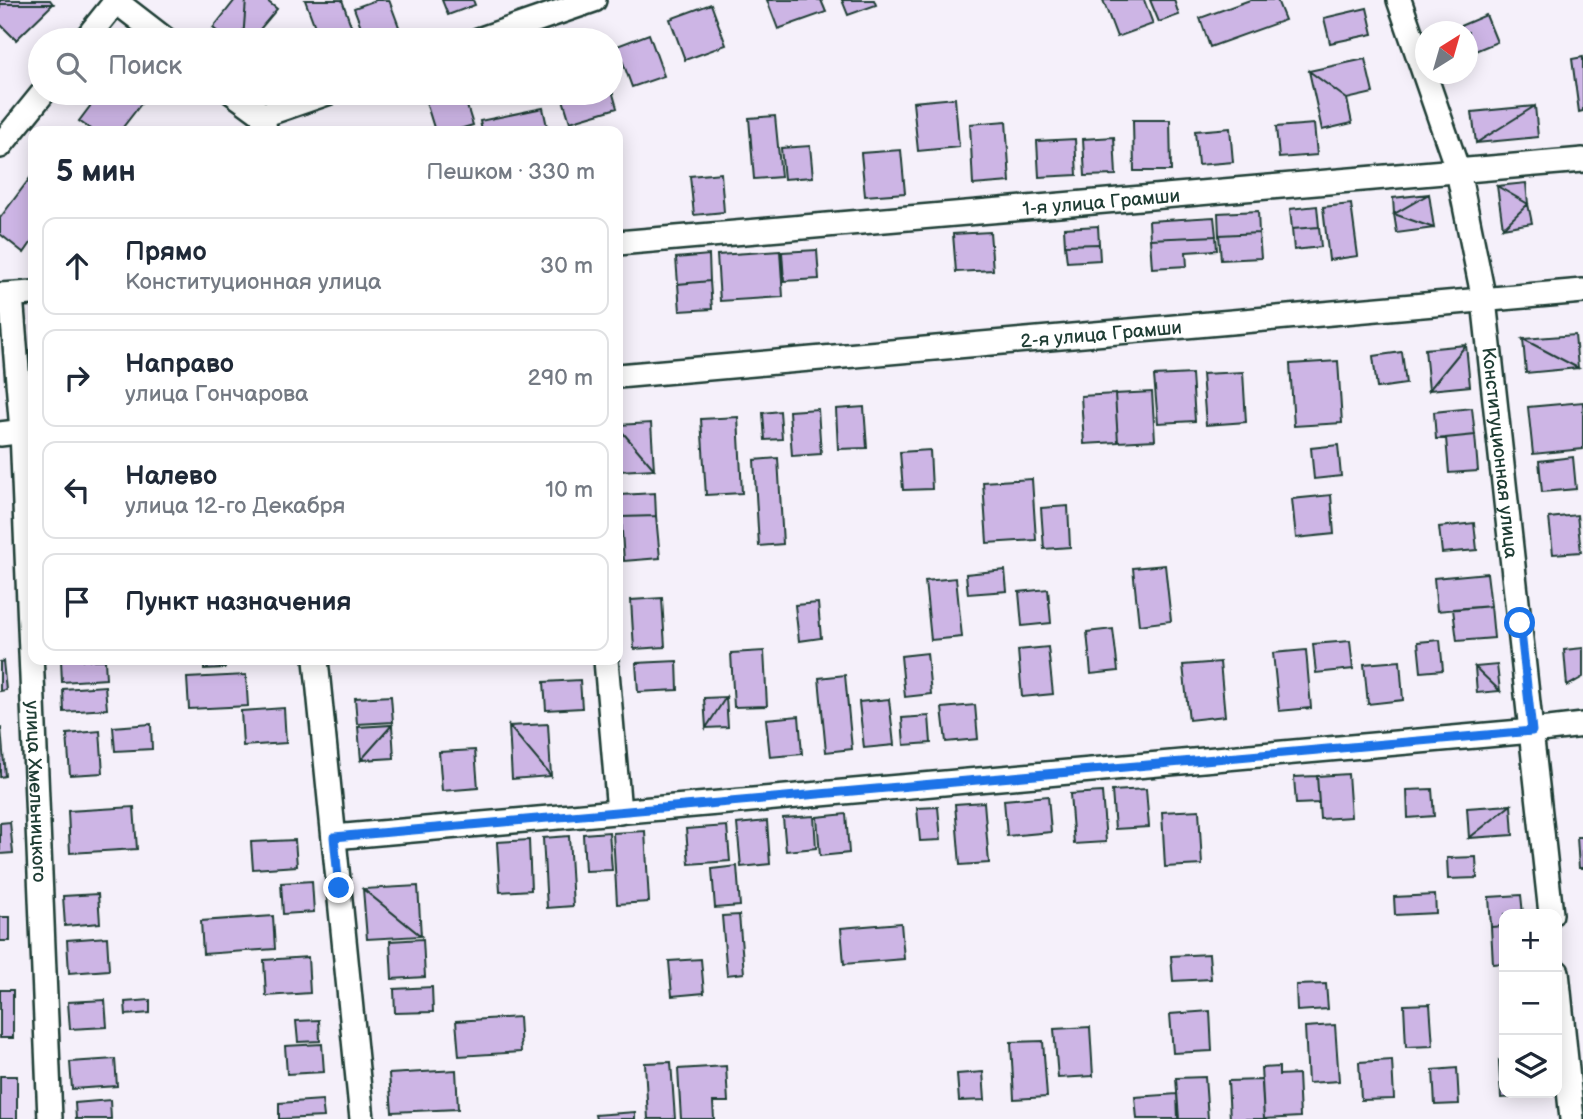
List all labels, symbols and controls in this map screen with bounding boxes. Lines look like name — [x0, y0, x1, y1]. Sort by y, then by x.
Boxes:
north arrow — [1415, 21, 1478, 84]
search box — [28, 28, 623, 105]
icon: search — [52, 48, 90, 86]
text: Поиск — [108, 51, 182, 82]
text: 5 мин — [56, 154, 136, 190]
text: Пешком · 330 m — [426, 158, 595, 186]
street label: 1-я улица Грамши — [1022, 185, 1181, 221]
text: Прямо — [125, 237, 207, 268]
icon: ahead — [58, 247, 96, 285]
text: 30 m — [540, 252, 593, 280]
text: Конституционная улица — [125, 268, 382, 296]
street label: 2-я улица Грамши — [1020, 316, 1183, 353]
street label: Конституционная улица — [1476, 346, 1522, 559]
text: Направо — [125, 349, 234, 380]
icon: right — [58, 359, 96, 397]
text: 290 m — [527, 364, 593, 392]
text: улица Гончарова — [125, 380, 309, 408]
text: Налево — [125, 461, 217, 492]
icon: left — [58, 471, 96, 509]
text: 10 m — [545, 476, 593, 504]
text: улица 12-го Декабря — [125, 492, 345, 520]
icon: arrive — [58, 583, 96, 621]
text: Пункт назначения — [125, 587, 351, 618]
route start — [1504, 607, 1535, 638]
street label: улица Хмельницкого — [20, 700, 50, 883]
route end — [323, 872, 354, 903]
map controls — [1499, 909, 1562, 1098]
button: + — [1499, 909, 1562, 972]
button: − — [1499, 972, 1562, 1035]
button: layers — [1499, 1035, 1562, 1098]

